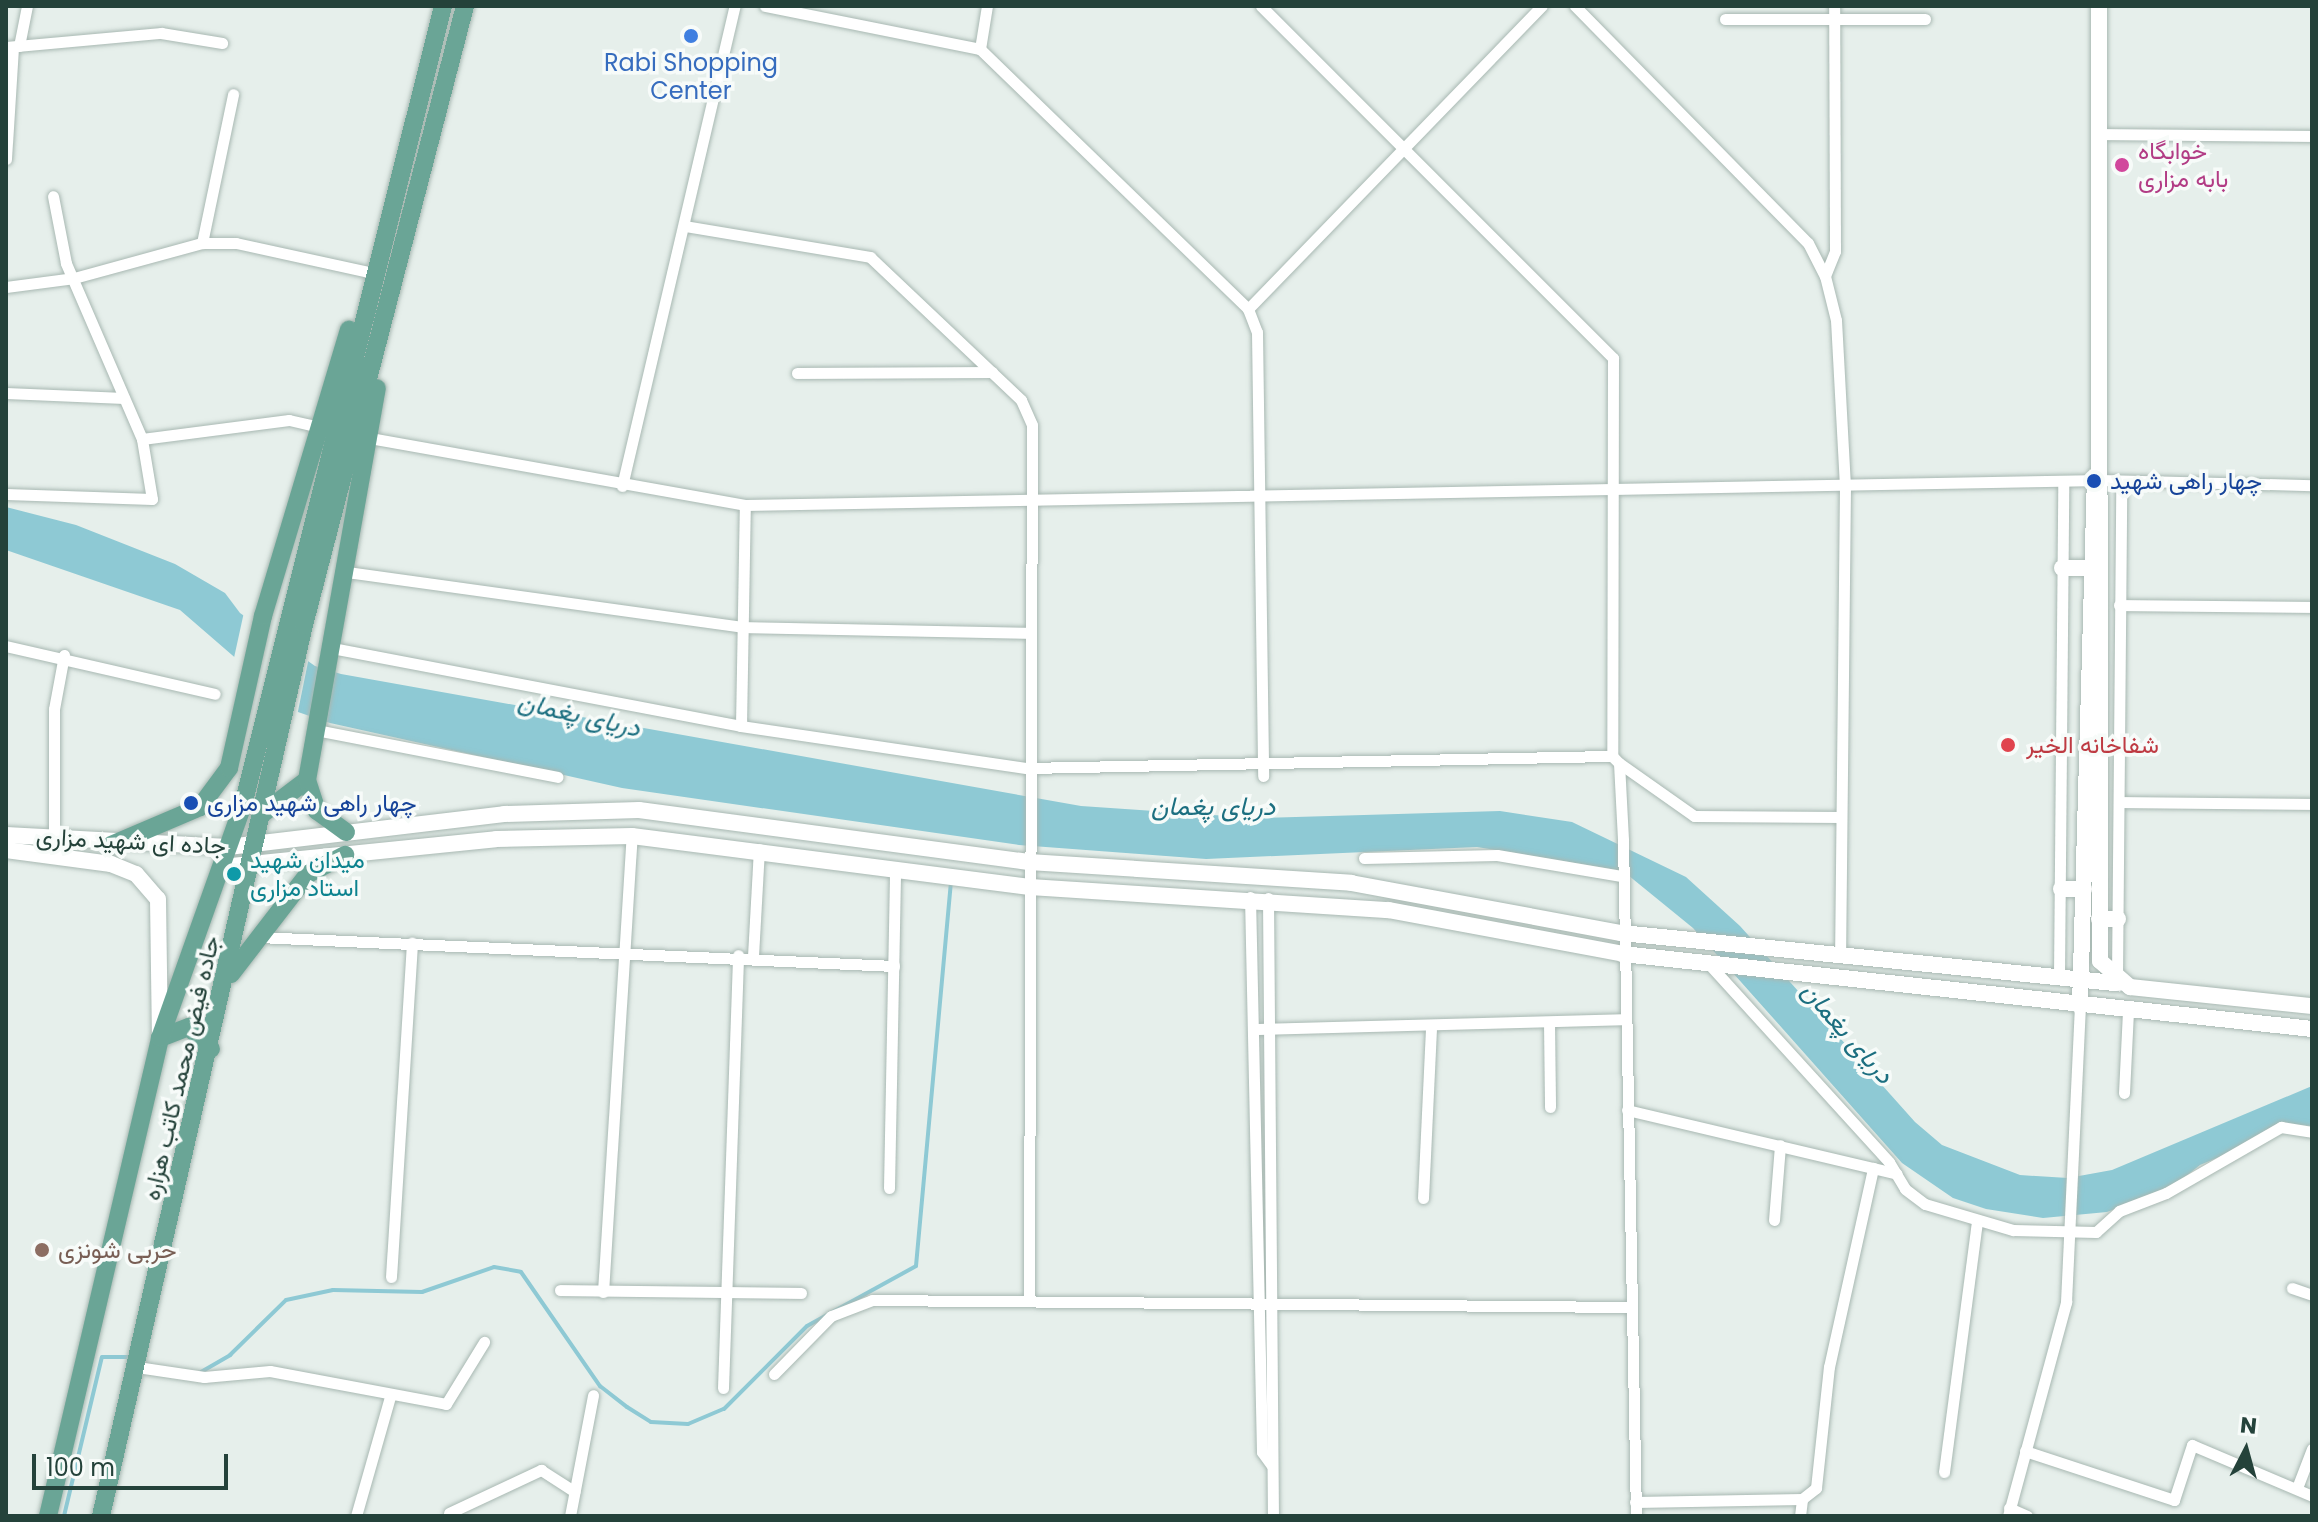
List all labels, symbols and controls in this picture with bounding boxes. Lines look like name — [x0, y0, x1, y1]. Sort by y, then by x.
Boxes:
marker: Rabi Shopping Center — [682, 27, 700, 45]
place label: Rabi Shopping Center — [604, 49, 778, 105]
place label: خوابگاه بابه مزاری — [2138, 137, 2228, 193]
marker: خوابگاه بابه مزاری — [2113, 156, 2131, 174]
place label: چهار راهی شهید — [2110, 467, 2262, 495]
marker: چهار راهی شهید — [2085, 472, 2103, 490]
water label: دریای پغمان — [515, 686, 643, 744]
place label: شفاخانه الخیر — [2026, 731, 2159, 759]
marker: شفاخانه الخیر — [1997, 734, 2019, 756]
place label: چهار راهی شهید مزاری — [207, 789, 417, 817]
water label: دریای پغمان — [1151, 791, 1275, 823]
marker: چهار راهی شهید مزاری — [182, 794, 200, 812]
street label: جاده ای شهید مزاری — [35, 822, 227, 860]
place label: میدان شهید استاد مزاری — [250, 846, 365, 902]
marker: میدان شهید استاد مزاری — [225, 865, 243, 883]
street label: جاده فیض محمد کاتب هزاره — [137, 933, 225, 1203]
water label: دریای پغمان — [1794, 976, 1900, 1090]
place label: حربی شونزی — [58, 1236, 177, 1264]
marker: حربی شونزی — [33, 1241, 51, 1259]
text: N — [2239, 1409, 2258, 1442]
north arrow — [2206, 1410, 2286, 1490]
scale bar — [36, 1438, 232, 1488]
text: 100 m — [46, 1451, 115, 1484]

